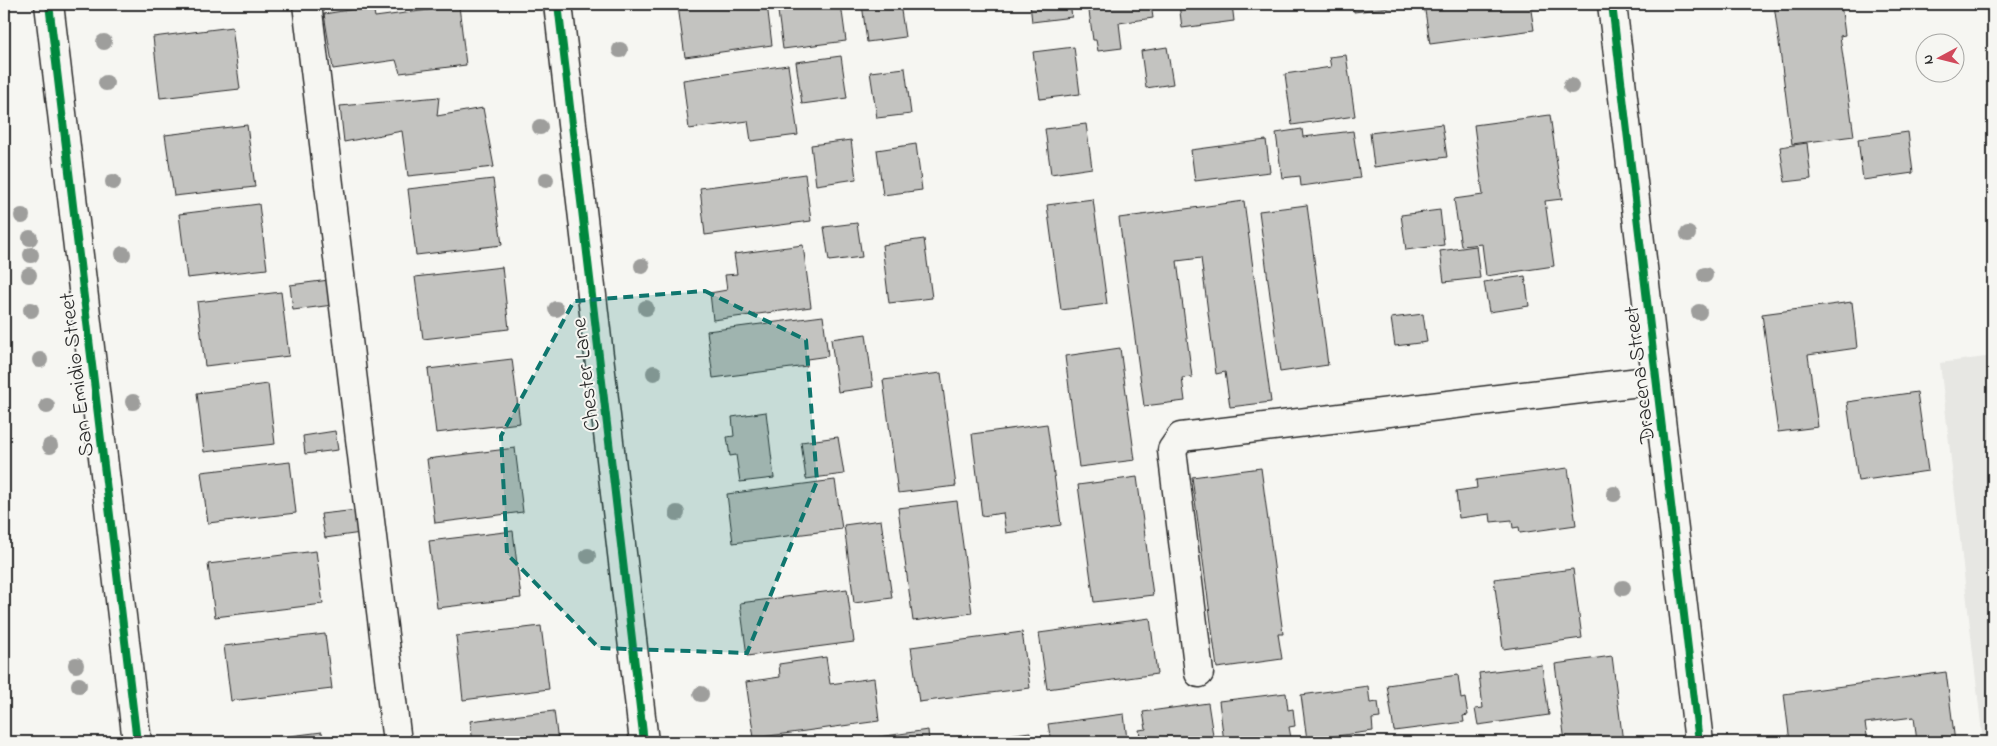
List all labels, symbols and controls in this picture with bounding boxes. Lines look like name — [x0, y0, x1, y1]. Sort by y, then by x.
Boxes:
north arrow — [1914, 32, 1964, 82]
text: N — [1918, 53, 1940, 65]
street label: San Emidio Street — [52, 290, 104, 459]
street label: Dracena Street — [1617, 304, 1665, 446]
street label: Chester Lane — [564, 316, 610, 433]

